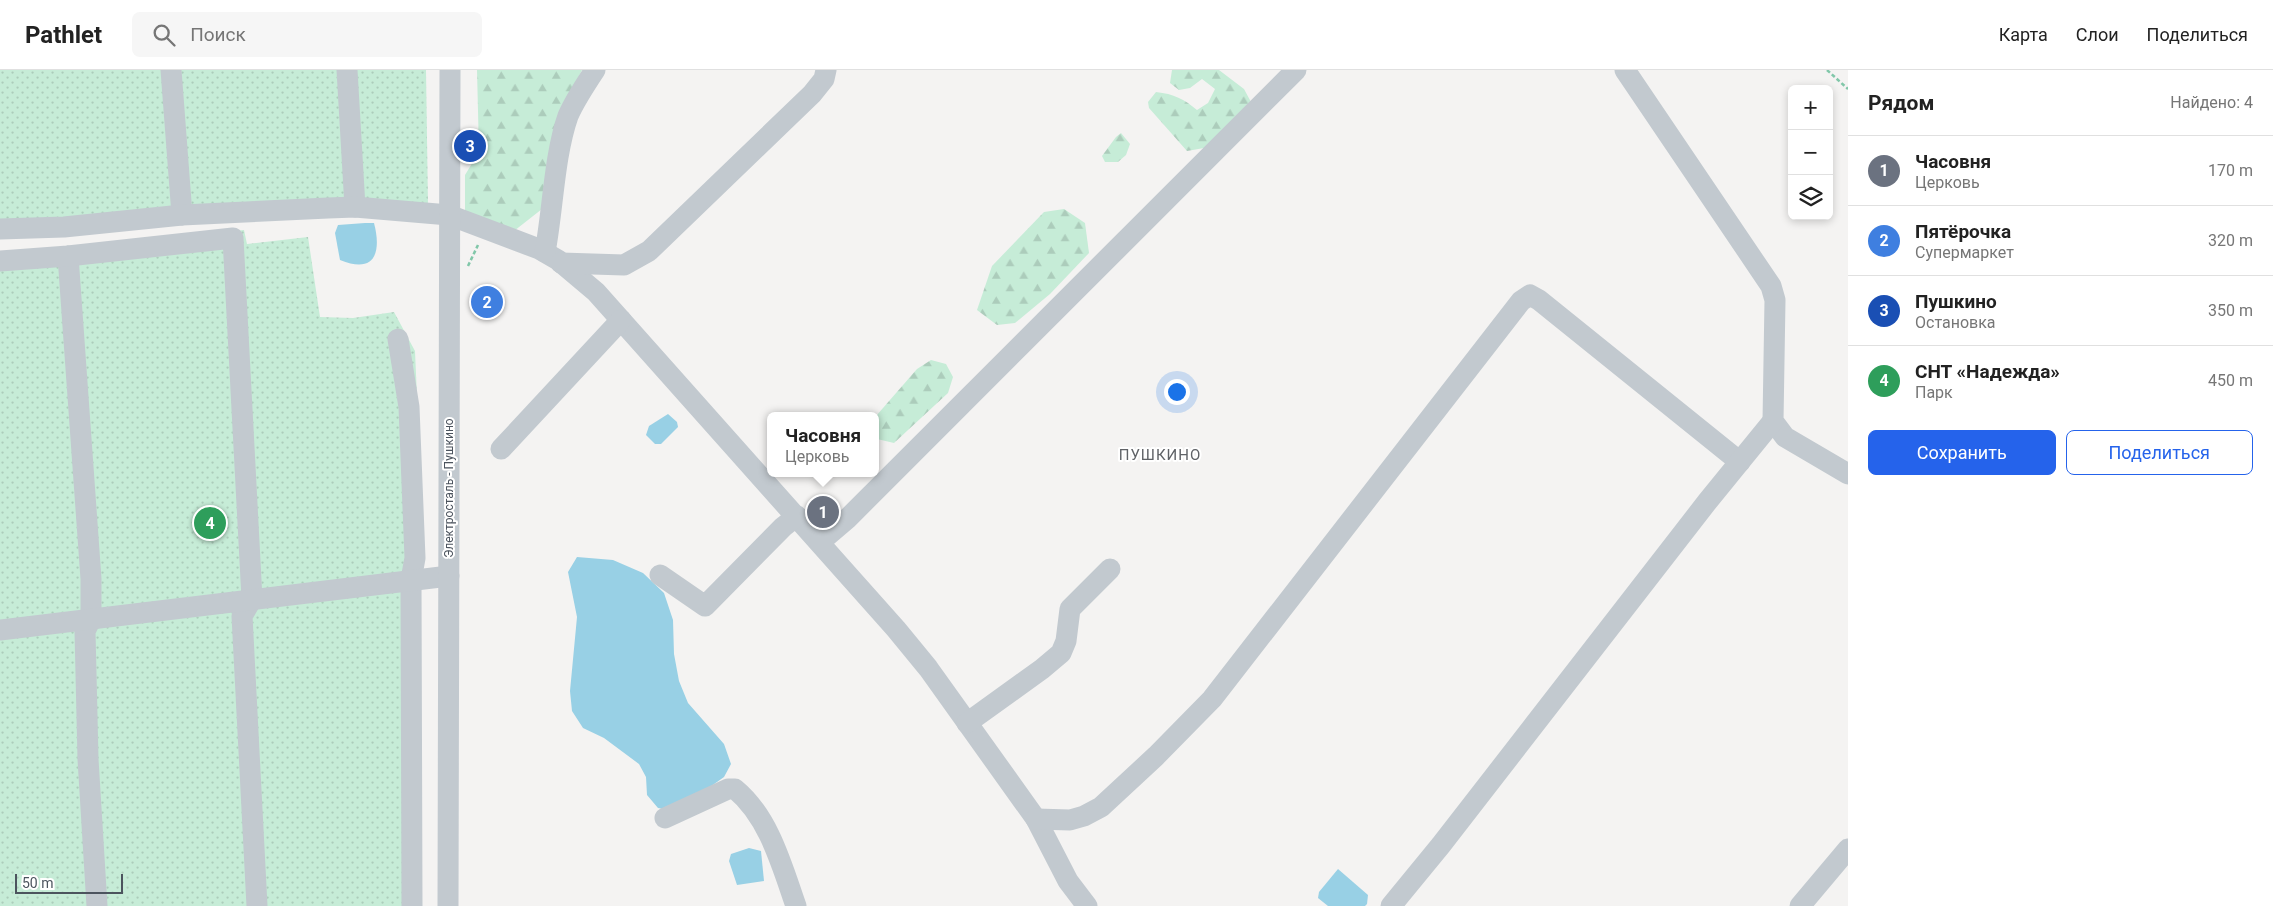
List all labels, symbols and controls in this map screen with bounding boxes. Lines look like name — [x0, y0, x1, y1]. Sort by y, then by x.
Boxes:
search box — [132, 12, 482, 57]
text: Pathlet — [25, 21, 102, 49]
icon: search — [150, 21, 178, 49]
text: Поиск — [190, 23, 246, 46]
text: Карта — [1999, 24, 2048, 45]
text: Слои — [2076, 24, 2119, 45]
text: Поделиться — [2147, 24, 2248, 45]
map controls — [1788, 85, 1833, 220]
button: + — [1788, 85, 1833, 130]
text: Рядом — [1868, 91, 1934, 115]
text: Найдено: 4 — [2170, 93, 2253, 112]
pin: 3 — [454, 127, 486, 165]
button: − — [1788, 130, 1833, 175]
text: Часовня — [1915, 150, 1991, 173]
text: 1 — [1879, 161, 1889, 180]
text: 170 m — [2208, 161, 2253, 180]
text: Церковь — [1915, 173, 1980, 192]
button: layers — [1788, 175, 1833, 220]
text: Пятёрочка — [1915, 220, 2011, 243]
text: 2 — [1879, 231, 1889, 250]
text: 320 m — [2208, 231, 2253, 250]
text: Супермаркет — [1915, 243, 2014, 262]
pin: 2 — [471, 283, 503, 321]
text: Пушкино — [1915, 290, 1997, 313]
text: 3 — [1879, 301, 1889, 320]
text: 350 m — [2208, 301, 2253, 320]
text: Остановка — [1915, 313, 1996, 332]
text: СНТ «Надежда» — [1915, 360, 2060, 383]
text: 4 — [1879, 371, 1889, 390]
text: 450 m — [2208, 371, 2253, 390]
your location — [1164, 379, 1190, 405]
text: Парк — [1915, 383, 1953, 402]
popup — [767, 412, 879, 477]
street label: Электросталь - Пушкино — [442, 418, 456, 558]
text: Часовня — [785, 424, 861, 447]
button: Сохранить — [1868, 430, 2056, 475]
button: Поделиться — [2066, 430, 2253, 475]
district label: ПУШКИНО — [1119, 446, 1201, 464]
text: Церковь — [785, 447, 850, 466]
pin: 1 — [807, 493, 839, 531]
pin: 4 — [194, 504, 226, 542]
scale bar — [15, 871, 122, 894]
text: 50 m — [22, 875, 54, 891]

